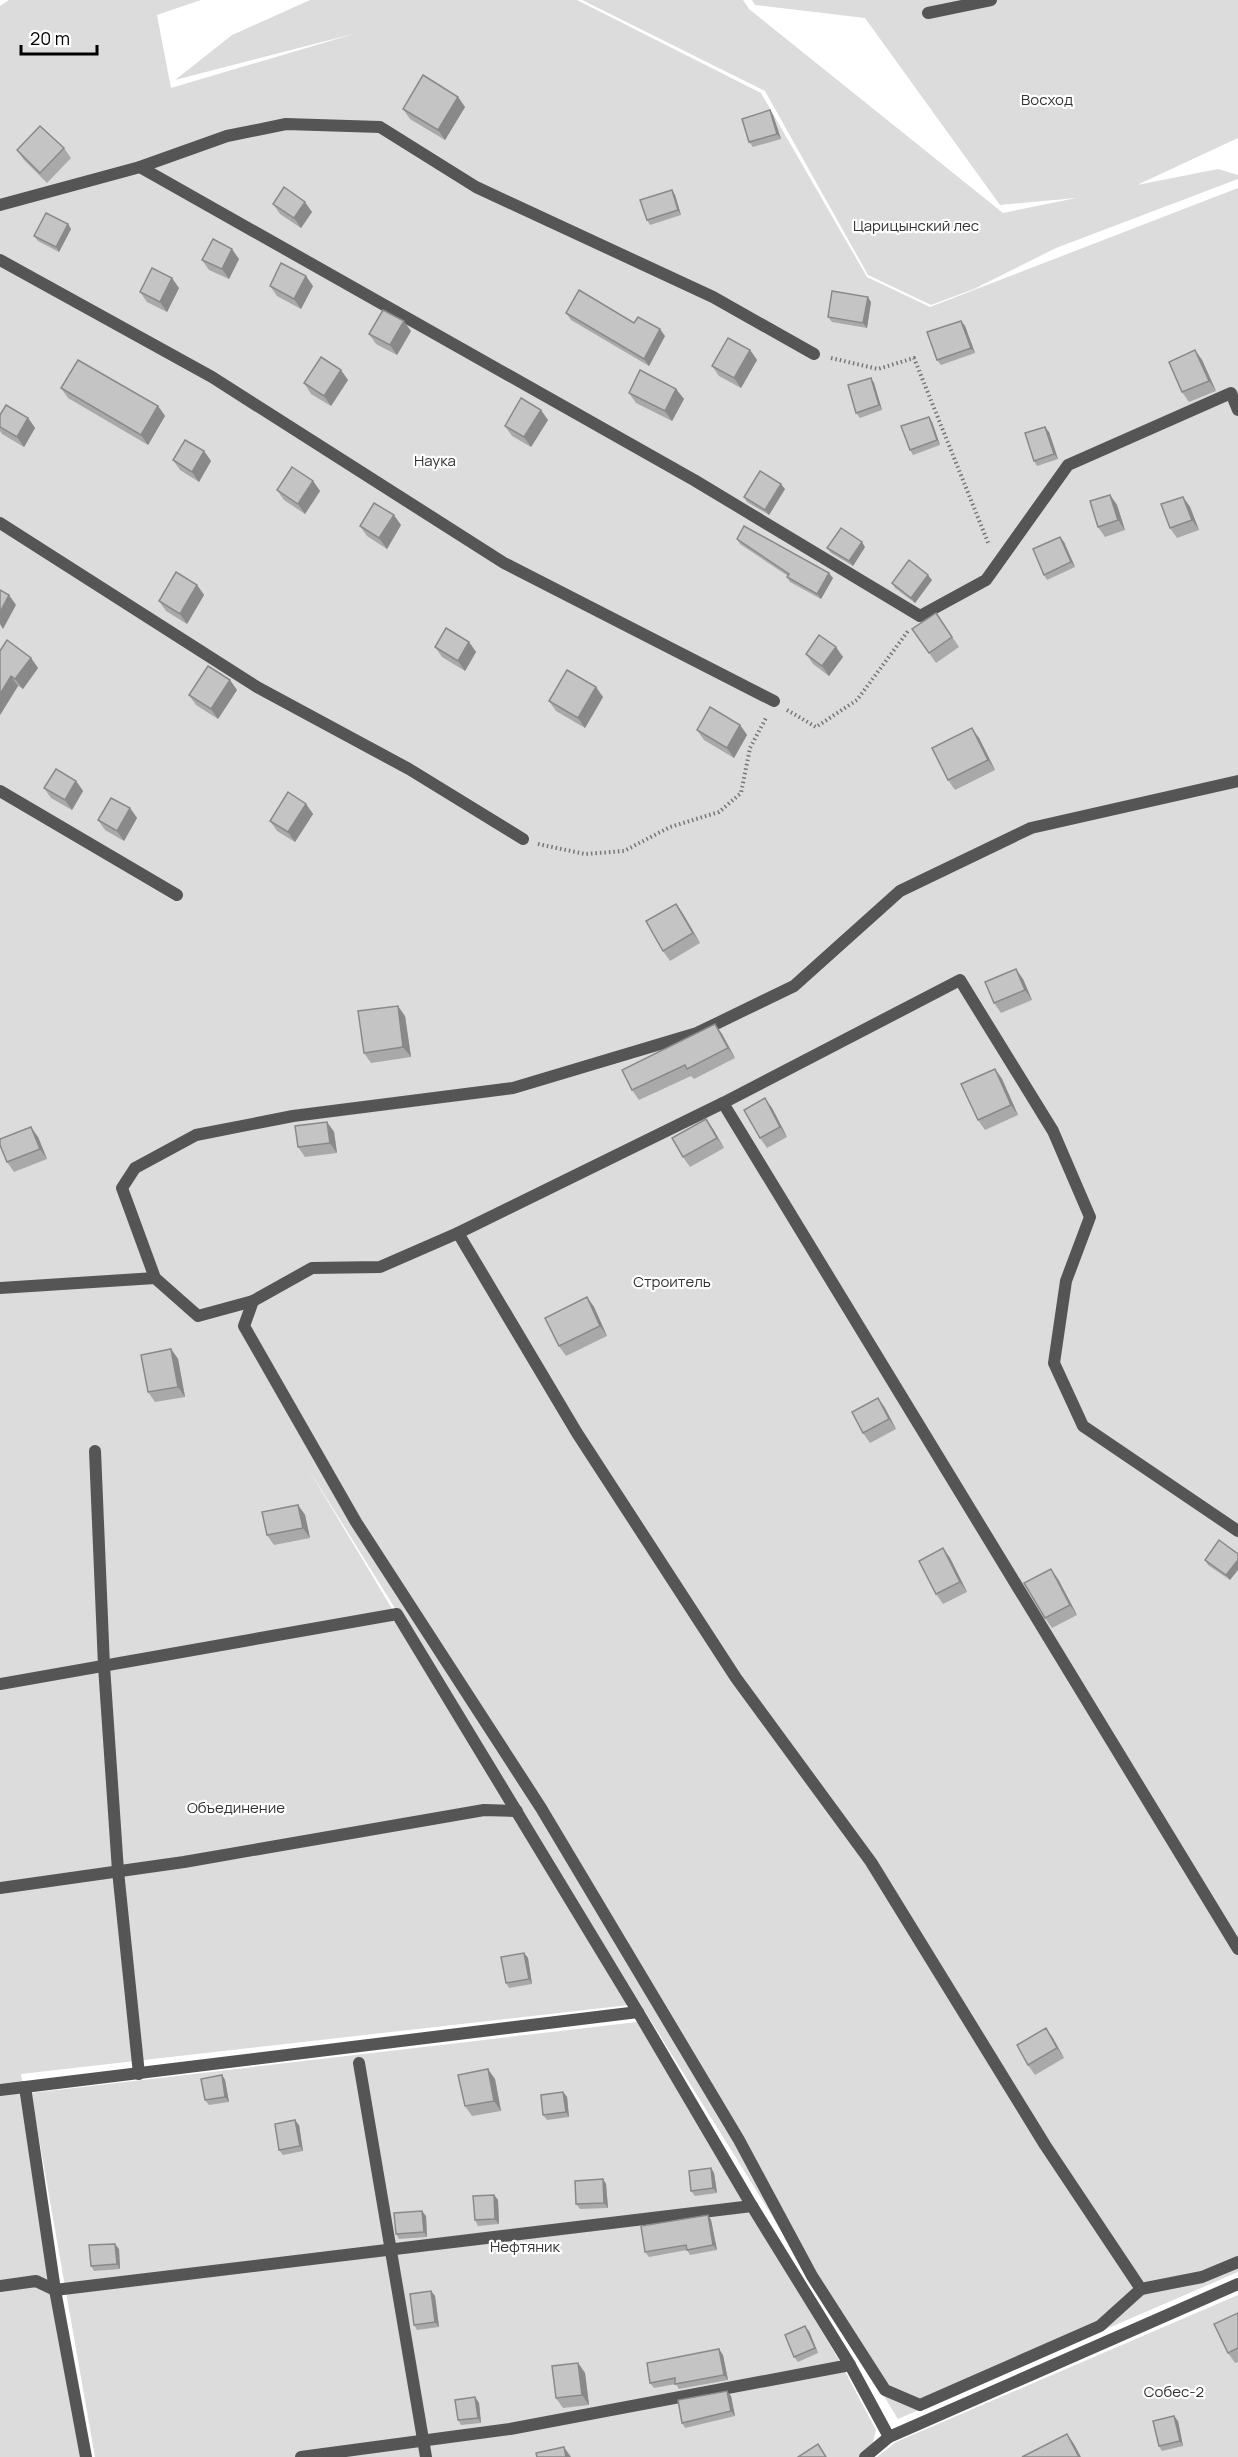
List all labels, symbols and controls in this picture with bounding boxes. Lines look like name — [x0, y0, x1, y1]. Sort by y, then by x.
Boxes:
scale bar — [21, 18, 98, 56]
text: 20 m — [30, 26, 70, 50]
park label: Восход — [1021, 89, 1073, 110]
park label: Царицынский лес — [853, 215, 979, 236]
park label: Наука — [414, 450, 456, 471]
park label: Строитель — [633, 1271, 711, 1292]
park label: Объединение — [187, 1797, 285, 1818]
park label: Нефтяник — [490, 2236, 561, 2257]
park label: Собес-2 — [1144, 2381, 1204, 2402]

